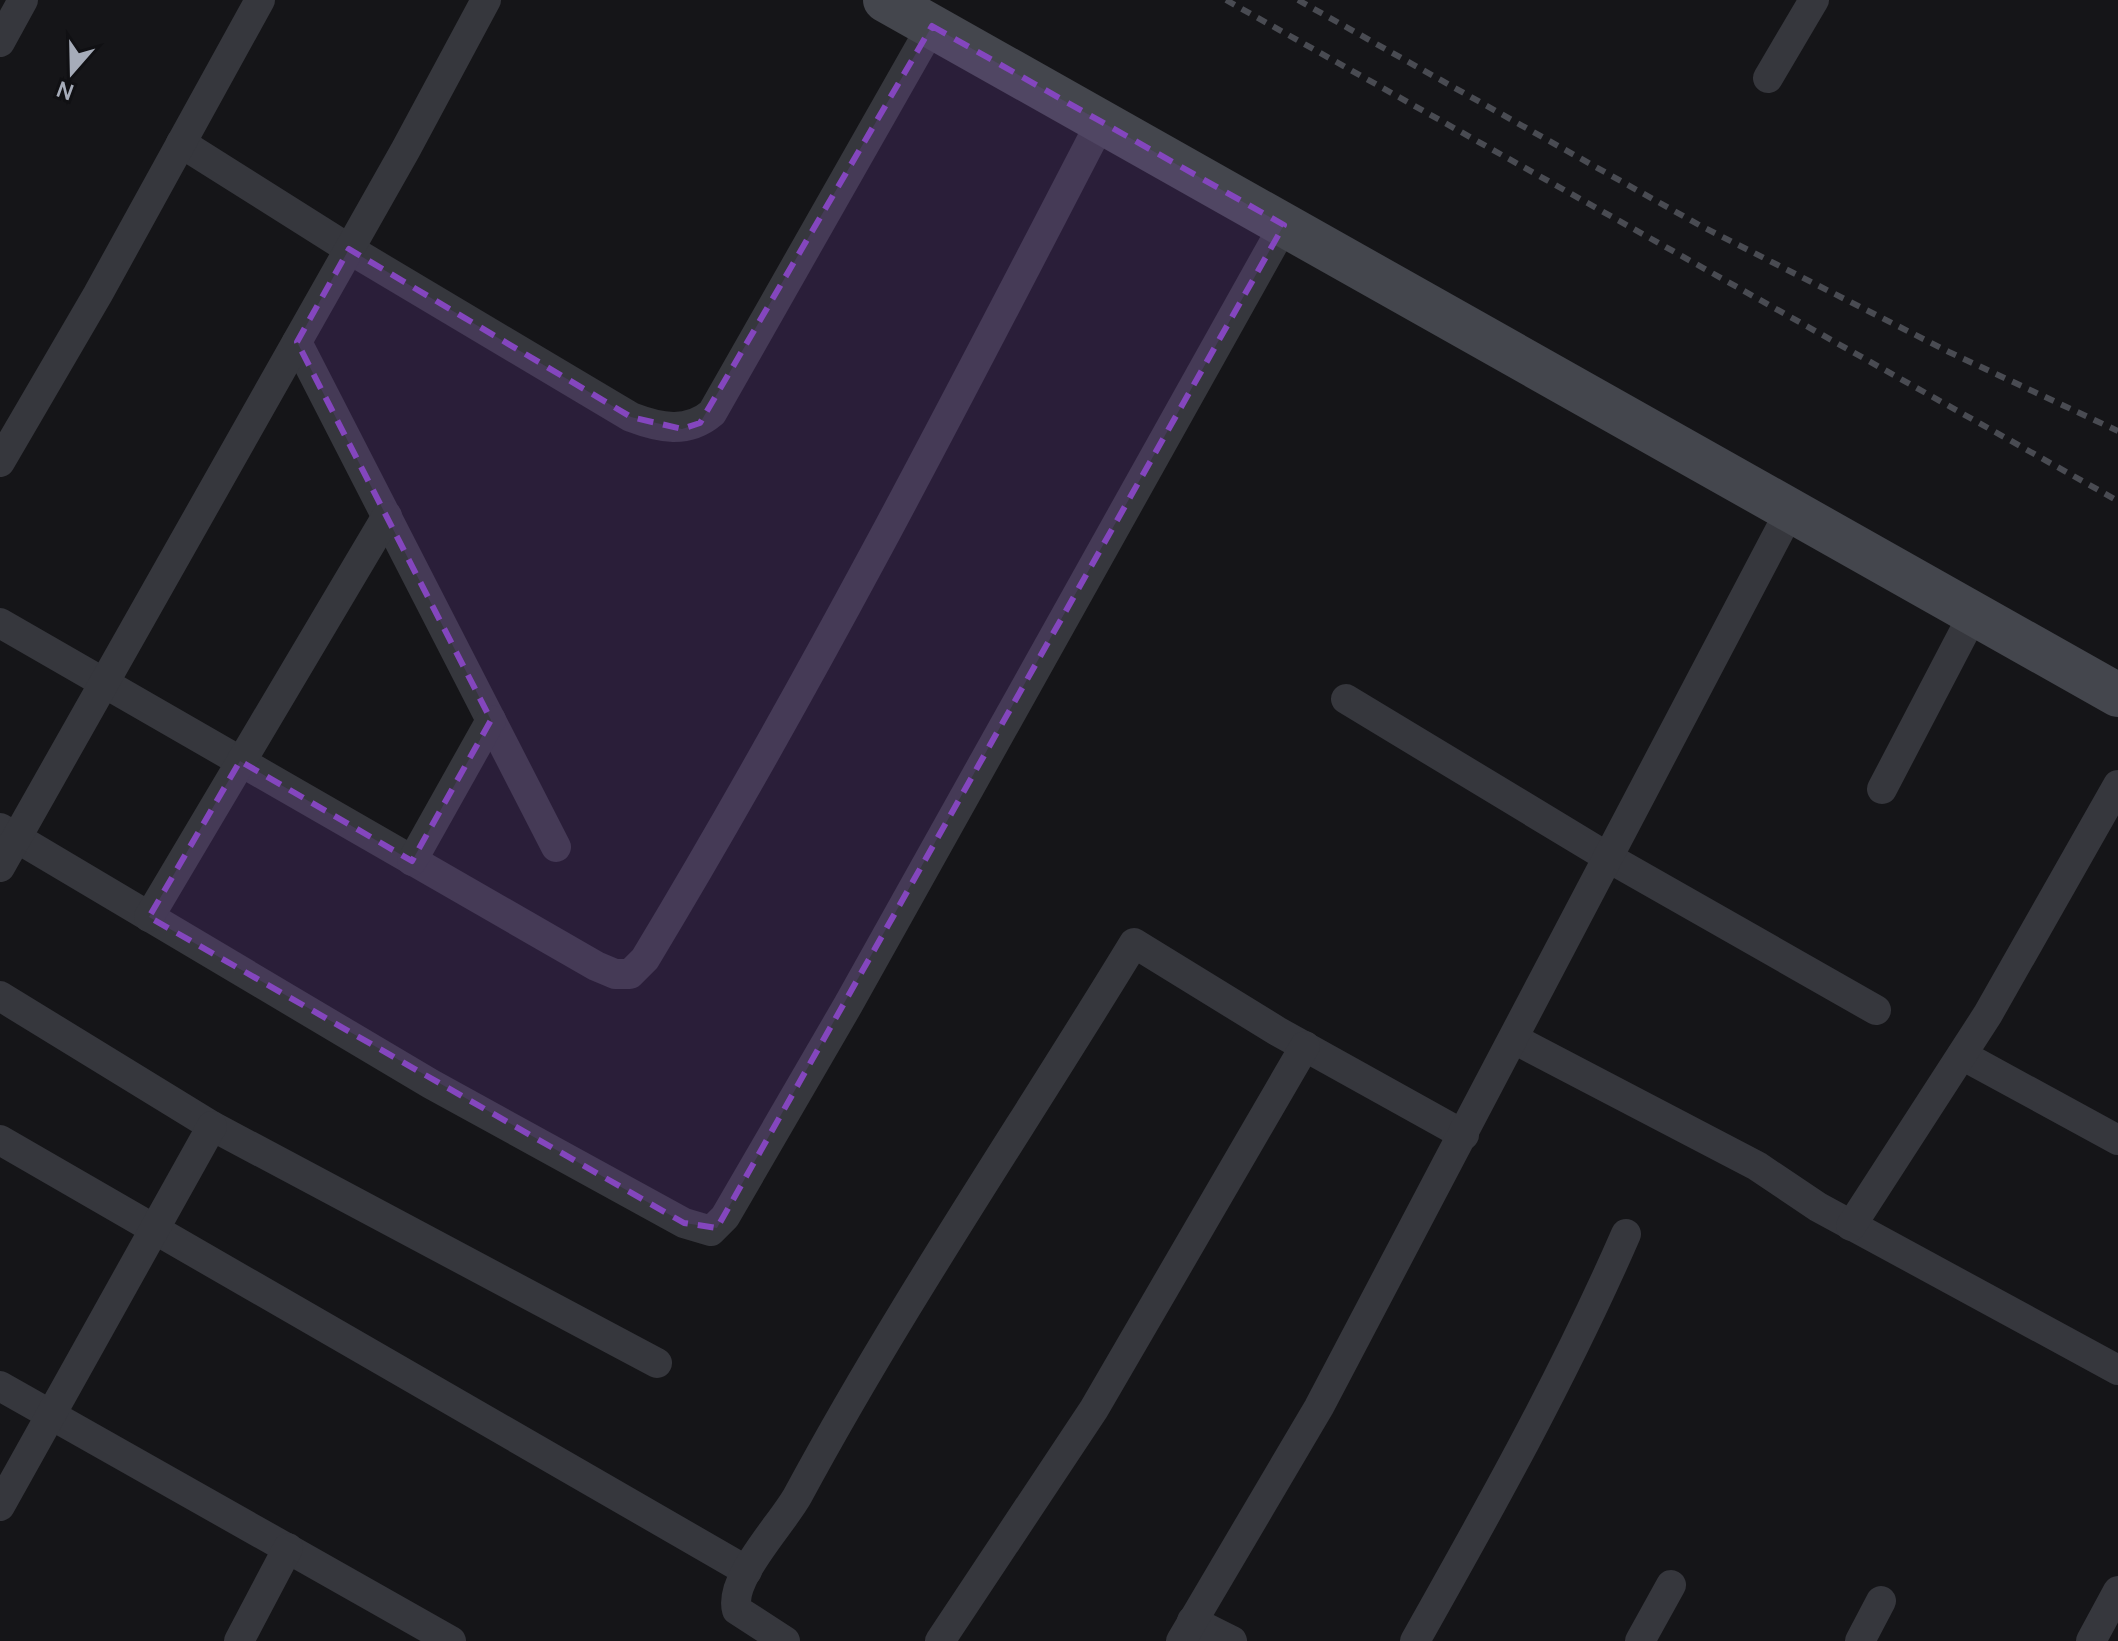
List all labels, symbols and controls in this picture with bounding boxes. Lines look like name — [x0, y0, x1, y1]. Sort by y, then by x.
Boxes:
north arrow — [32, 32, 112, 112]
text: N — [53, 74, 78, 108]

